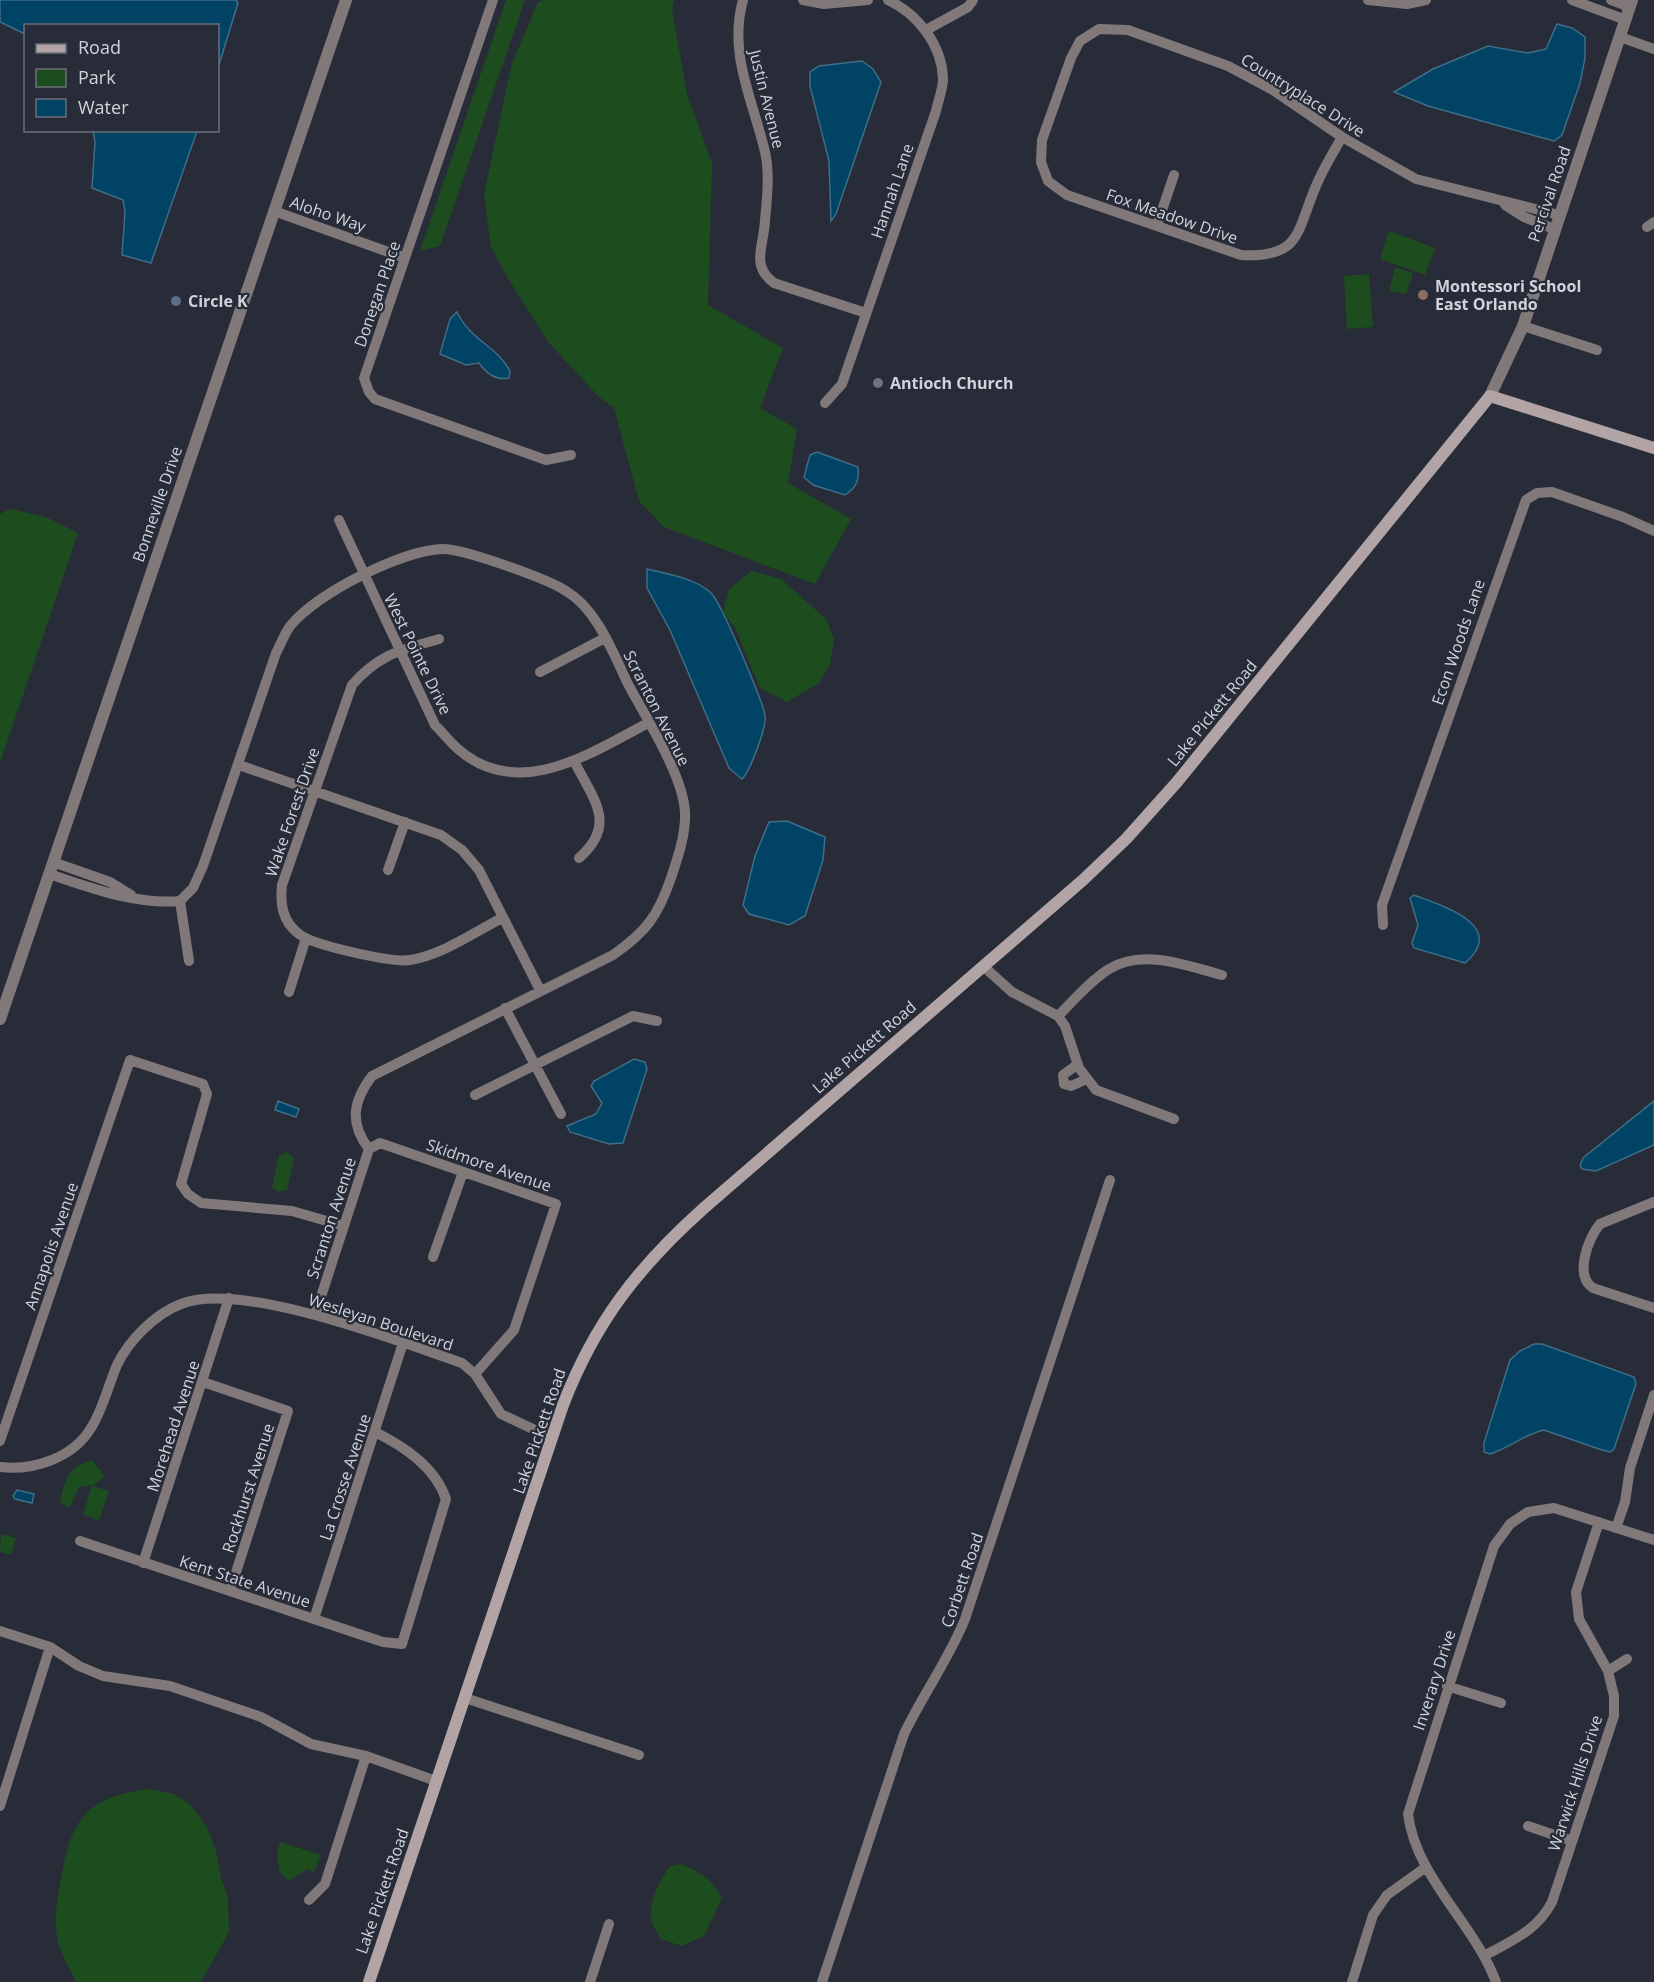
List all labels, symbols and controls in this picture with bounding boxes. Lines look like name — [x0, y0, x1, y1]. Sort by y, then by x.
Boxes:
legend — [24, 24, 219, 132]
text: Road — [78, 35, 121, 59]
street label: Justin Avenue — [744, 45, 790, 151]
street label: Countryplace Drive — [1237, 48, 1369, 142]
text: Park — [78, 65, 116, 89]
text: Water — [78, 95, 129, 119]
street label: Hannah Lane — [865, 141, 919, 241]
street label: Percival Road — [1522, 143, 1576, 245]
street label: Fox Meadow Drive — [1103, 183, 1241, 249]
street label: Aloho Way — [287, 191, 370, 238]
street label: Donegan Place — [349, 238, 405, 350]
place label: Montessori School East Orlando — [1435, 275, 1581, 315]
marker: Montessori School East Orlando — [1416, 288, 1430, 302]
place label: Circle K — [188, 290, 248, 312]
marker: Circle K — [169, 294, 183, 308]
place label: Antioch Church — [890, 372, 1013, 394]
marker: Antioch Church — [871, 376, 885, 390]
street label: Bonneville Drive — [127, 443, 187, 565]
street label: Econ Woods Lane — [1426, 576, 1490, 708]
street label: West Pointe Drive — [379, 590, 457, 718]
street label: Scranton Avenue — [618, 647, 696, 769]
street label: Lake Pickett Road — [1162, 655, 1262, 771]
street label: Wake Forest Drive — [260, 744, 324, 880]
street label: Lake Pickett Road — [807, 996, 921, 1098]
street label: Skidmore Avenue — [424, 1133, 554, 1197]
street label: Scranton Avenue — [301, 1154, 361, 1282]
street label: Annapolis Avenue — [19, 1179, 83, 1313]
street label: Wesleyan Boulevard — [306, 1288, 456, 1356]
street label: Morehead Avenue — [141, 1357, 205, 1494]
street label: Lake Pickett Road — [507, 1365, 571, 1497]
street label: La Crosse Avenue — [314, 1411, 376, 1543]
street label: Rockhurst Avenue — [217, 1420, 279, 1556]
street label: Corbett Road — [936, 1530, 988, 1630]
street label: Kent State Avenue — [177, 1549, 313, 1613]
street label: Inverary Drive — [1407, 1627, 1461, 1733]
street label: Warwick Hills Drive — [1543, 1712, 1607, 1854]
street label: Lake Pickett Road — [350, 1825, 414, 1957]

